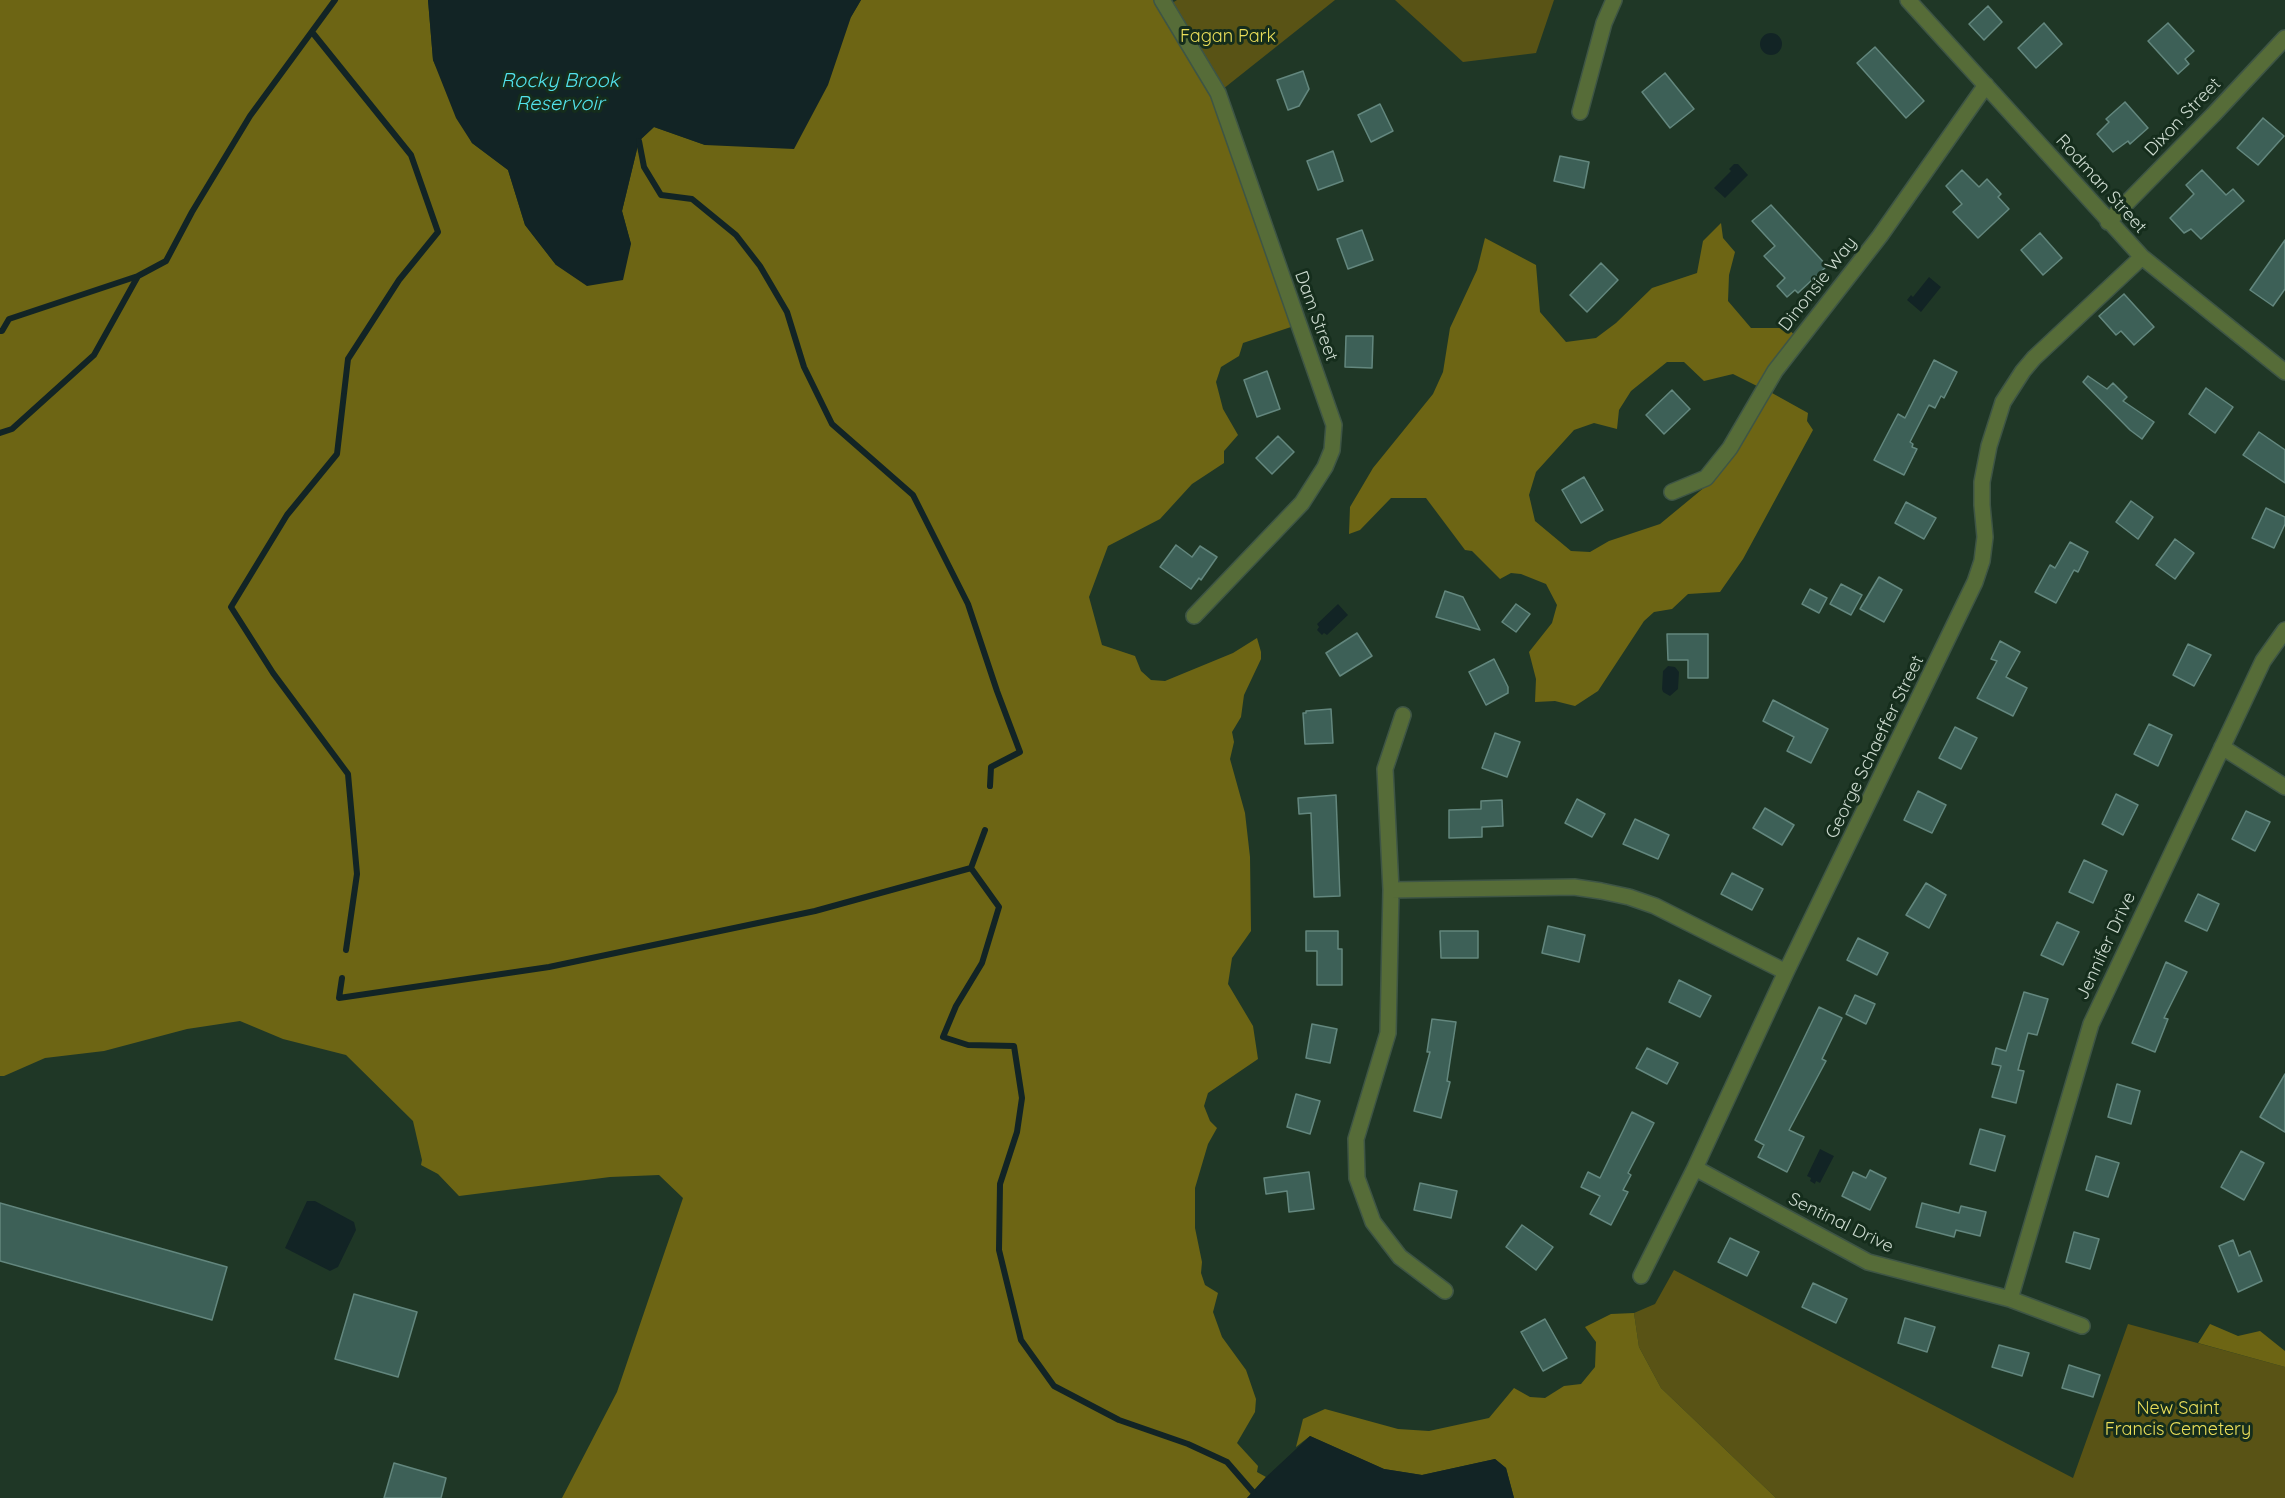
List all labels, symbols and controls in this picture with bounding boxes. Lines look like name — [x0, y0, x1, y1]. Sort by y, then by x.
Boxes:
park label: Fagan Park — [1180, 26, 1276, 48]
water label: Rocky Brook Reservoir — [501, 69, 619, 116]
street label: Dixon Street — [2140, 73, 2226, 161]
street label: Rodman Street — [2051, 130, 2151, 238]
street label: Dinonsie Way — [1774, 232, 1862, 336]
street label: Dam Street — [1290, 268, 1342, 364]
street label: George Schaeffer Street — [1821, 652, 1929, 842]
street label: Jennifer Drive — [2072, 889, 2140, 1003]
street label: Sentinal Drive — [1785, 1188, 1897, 1258]
park label: New Saint Francis Cemetery — [2105, 1398, 2251, 1440]

